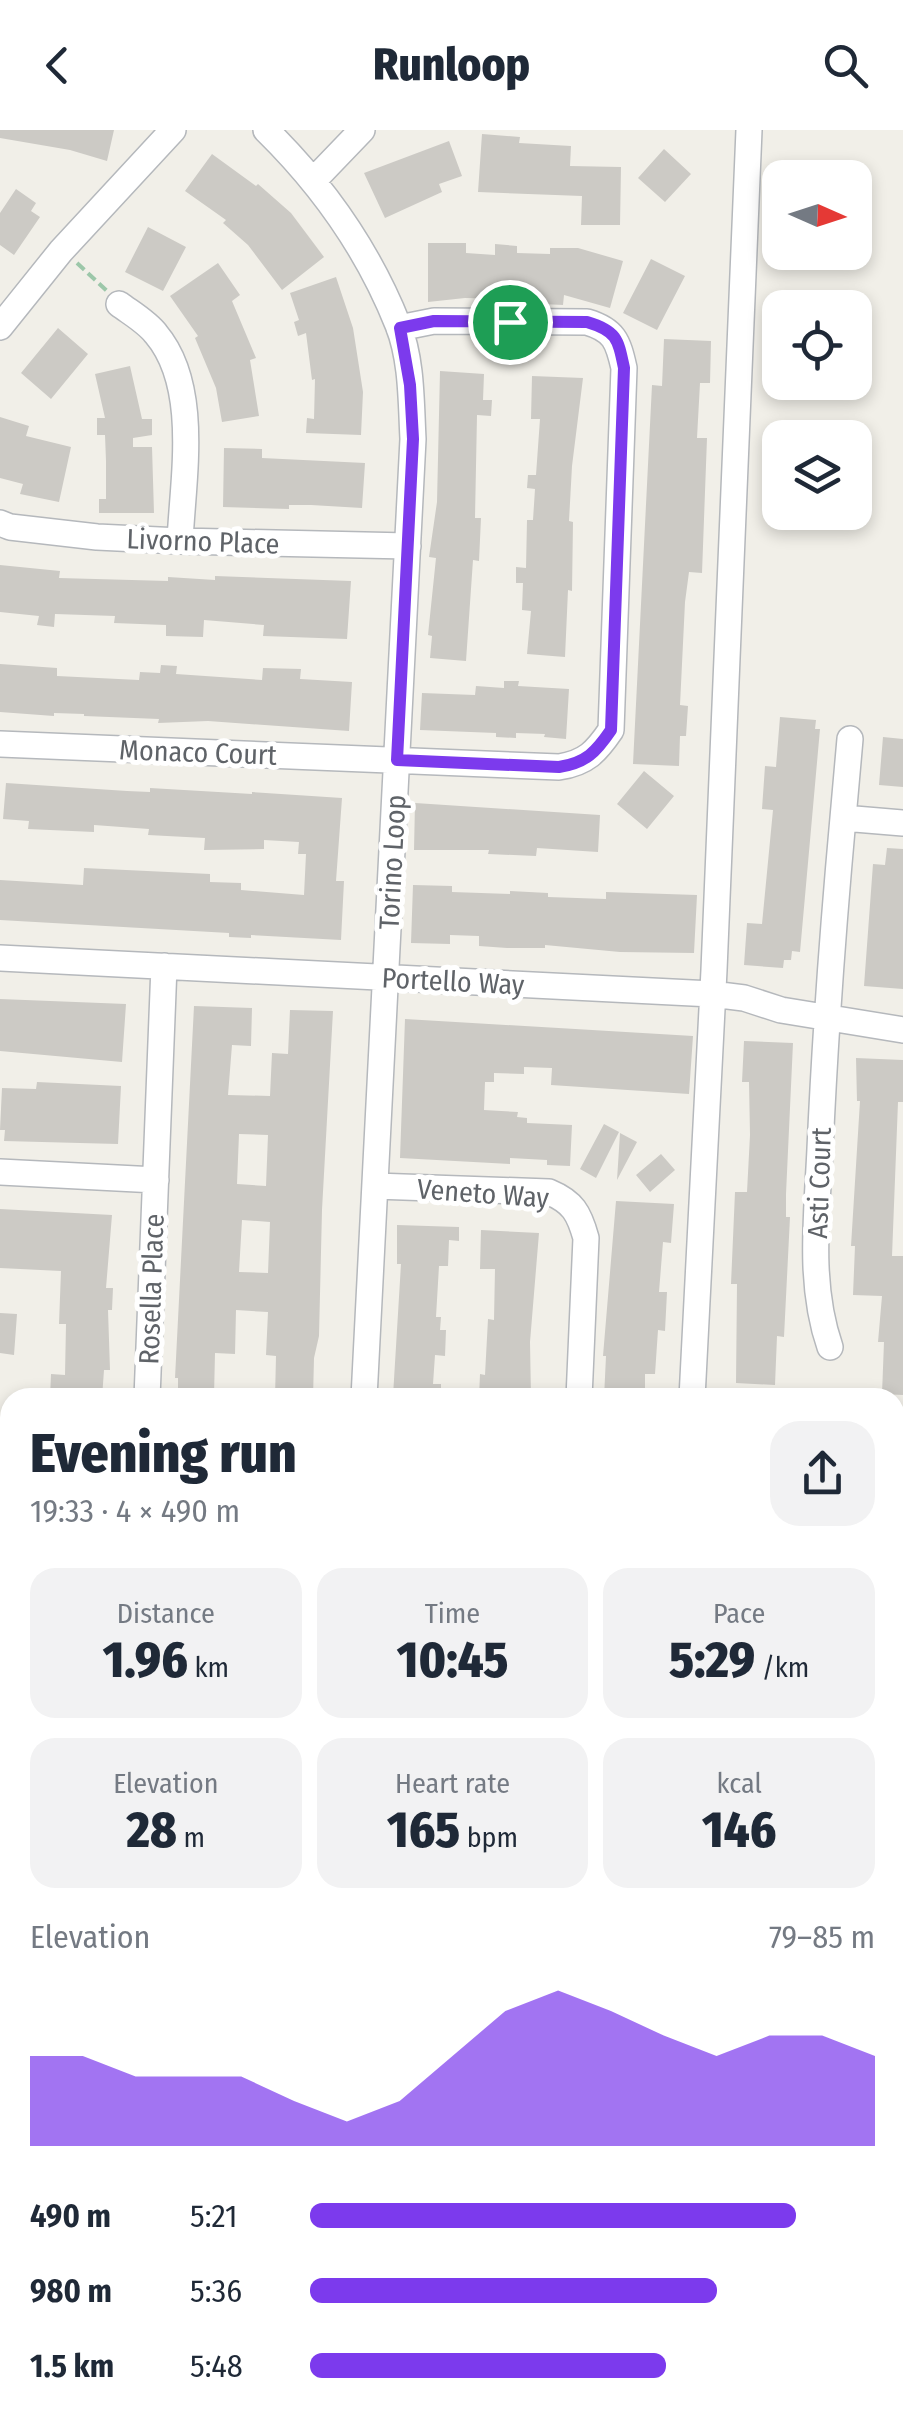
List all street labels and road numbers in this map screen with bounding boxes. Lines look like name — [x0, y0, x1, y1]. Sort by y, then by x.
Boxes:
street label: Livorno Place — [126, 522, 280, 561]
street label: Monaco Court — [119, 733, 278, 772]
street label: Torino Loop — [372, 794, 413, 930]
street label: Portello Way — [381, 961, 526, 1002]
street label: Asti Court — [801, 1126, 838, 1239]
street label: Veneto Way — [416, 1172, 550, 1215]
street label: Rosella Place — [132, 1213, 171, 1365]

